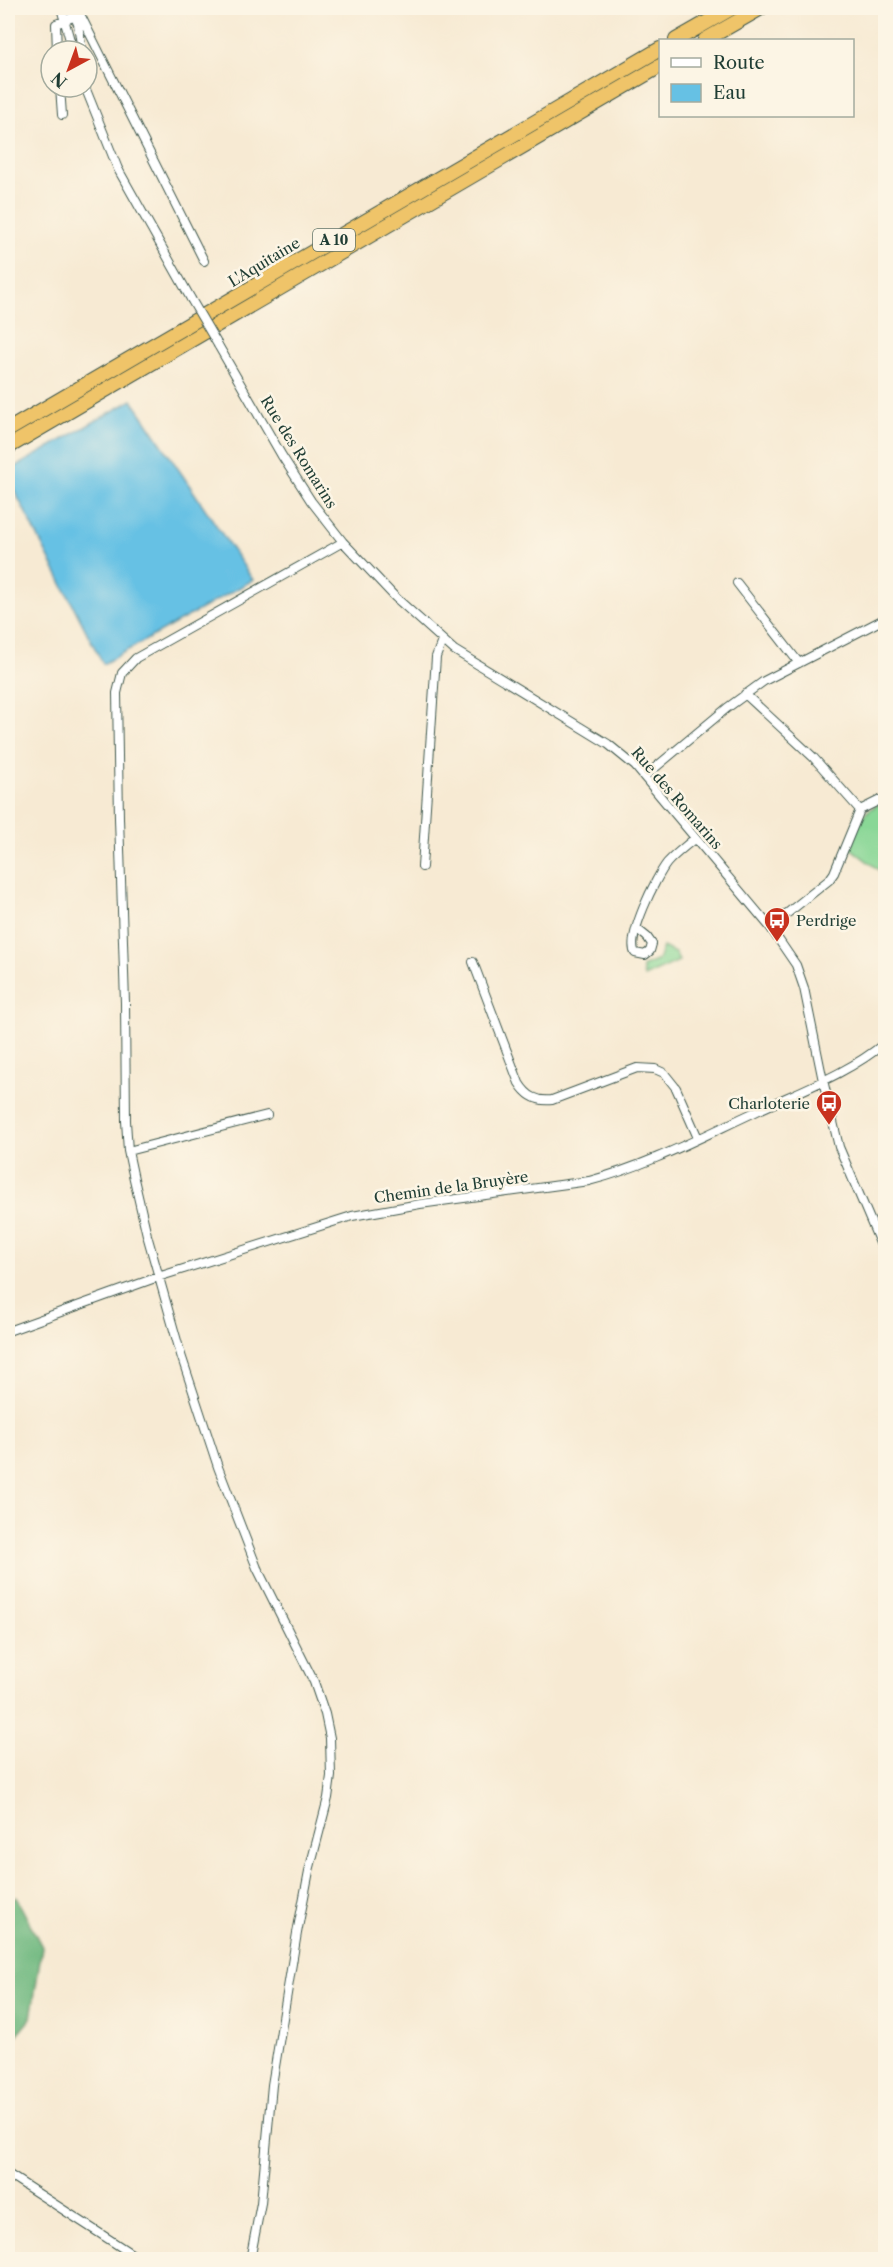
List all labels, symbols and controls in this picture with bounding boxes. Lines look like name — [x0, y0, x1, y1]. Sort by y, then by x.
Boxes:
north arrow — [39, 39, 99, 99]
legend — [659, 39, 854, 117]
text: Route — [713, 52, 765, 74]
text: N — [47, 68, 71, 92]
text: Eau — [713, 82, 746, 104]
road number: A 10 — [313, 229, 355, 251]
street label: L'Aquitaine — [225, 233, 303, 291]
street label: Rue des Romarins — [257, 392, 341, 512]
street label: Rue des Romarins — [627, 743, 727, 853]
bus stop icon: Perdrige — [762, 905, 792, 943]
place label: Perdrige — [796, 911, 856, 930]
bus stop icon: Charloterie — [814, 1088, 844, 1126]
place label: Charloterie — [728, 1094, 810, 1113]
street label: Chemin de la Bruyère — [373, 1167, 529, 1207]

